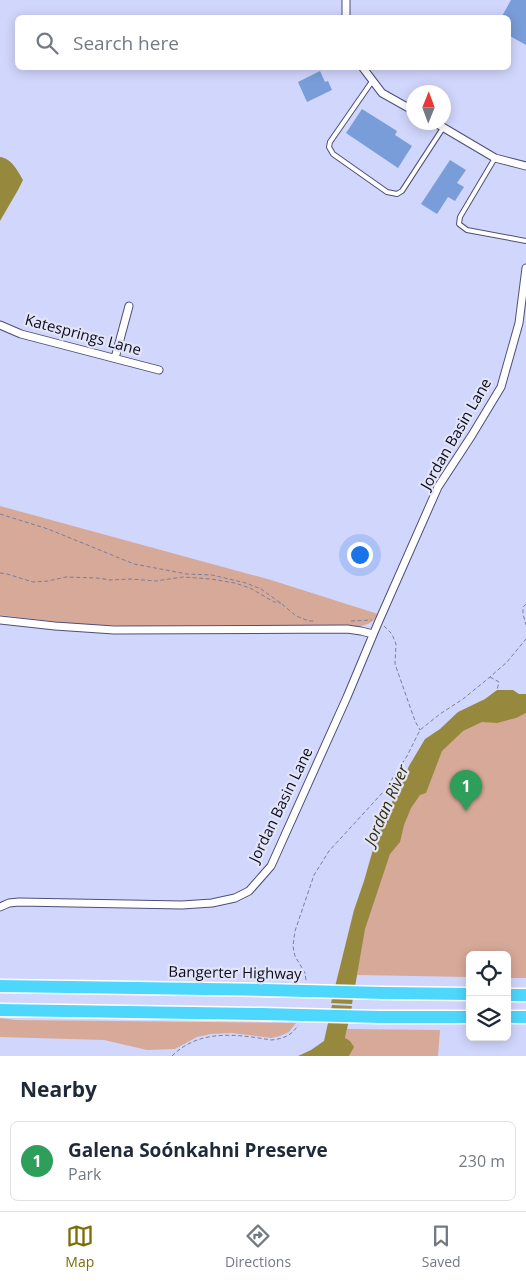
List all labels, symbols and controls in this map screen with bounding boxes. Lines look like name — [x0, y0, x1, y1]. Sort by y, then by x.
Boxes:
search box — [15, 15, 511, 70]
icon: search — [33, 29, 61, 57]
text: Search here — [73, 30, 179, 56]
north arrow — [406, 85, 451, 130]
street label: Katesprings Lane — [23, 309, 144, 359]
street label: Jordan Basin Lane — [414, 374, 495, 495]
your location — [347, 542, 373, 568]
street label: Jordan Basin Lane — [243, 744, 317, 867]
water label: Jordan River — [357, 761, 414, 852]
pin: 1 — [450, 770, 482, 811]
map controls — [466, 951, 511, 1041]
button: locate — [466, 951, 511, 996]
street label: Bangerter Highway — [168, 961, 302, 983]
button: layers — [466, 996, 511, 1041]
text: Nearby — [20, 1075, 97, 1103]
text: Galena Soónkahni Preserve — [68, 1137, 328, 1163]
text: 1 — [32, 1150, 42, 1172]
text: 230 m — [459, 1150, 505, 1172]
text: Park — [68, 1163, 101, 1185]
tab: Map — [65, 1222, 94, 1271]
tab: Directions — [225, 1222, 291, 1271]
tab: Saved — [422, 1222, 461, 1271]

